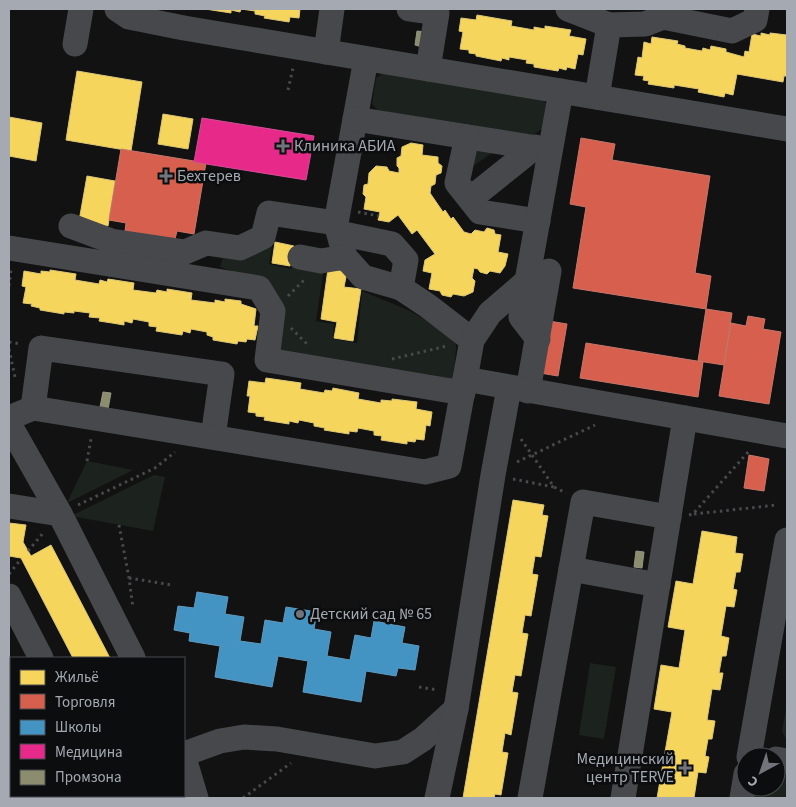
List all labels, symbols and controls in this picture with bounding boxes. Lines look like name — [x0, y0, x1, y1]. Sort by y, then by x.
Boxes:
place label: Клиника АБИА — [294, 135, 396, 157]
marker: Клиника АБИА — [276, 139, 290, 153]
place label: Бехтерев — [177, 165, 241, 187]
marker: Бехтерев — [159, 169, 173, 183]
place label: Детский сад № 65 — [310, 603, 432, 625]
marker: Детский сад № 65 — [294, 608, 306, 620]
legend — [10, 657, 185, 797]
text: Жильё — [55, 667, 99, 688]
text: Торговля — [55, 692, 115, 713]
text: Школы — [55, 717, 102, 738]
text: Медицина — [55, 742, 123, 763]
north arrow — [736, 747, 786, 797]
place label: Медицинский центр TERVE — [577, 748, 674, 788]
marker: Медицинский центр TERVE — [678, 761, 692, 775]
text: Промзона — [55, 767, 122, 788]
text: С — [744, 771, 763, 791]

